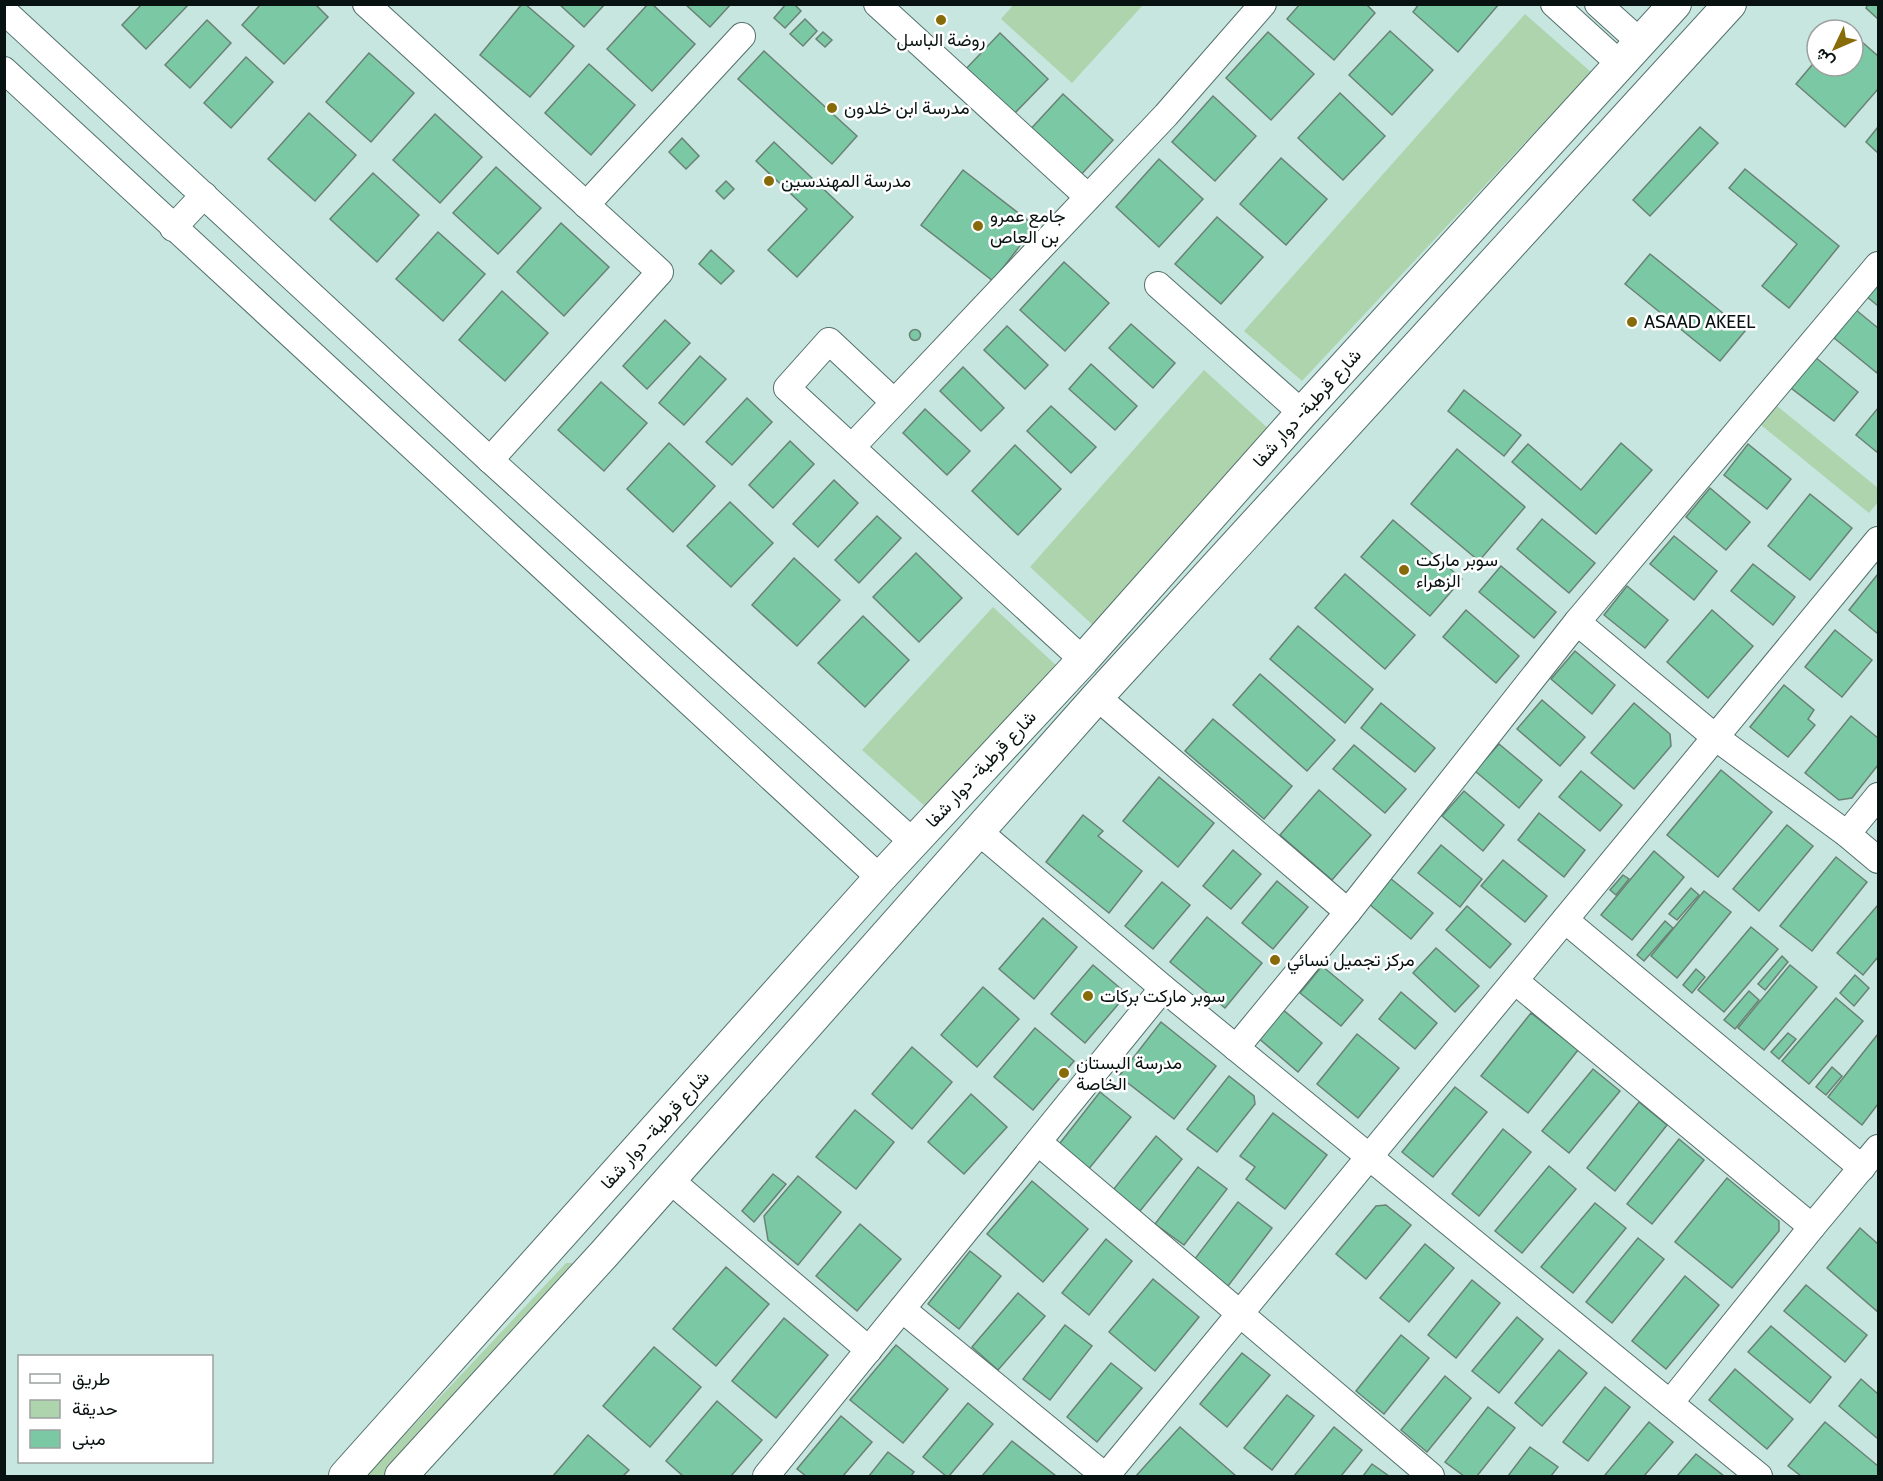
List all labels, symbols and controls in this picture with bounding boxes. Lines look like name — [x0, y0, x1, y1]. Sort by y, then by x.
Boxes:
marker: روضة الباسل — [934, 13, 948, 27]
north arrow — [1805, 18, 1865, 78]
place label: روضة الباسل — [897, 29, 985, 51]
text: ش — [1811, 45, 1838, 72]
place label: مدرسة ابن خلدون — [844, 97, 970, 119]
marker: مدرسة ابن خلدون — [825, 101, 839, 115]
place label: مدرسة المهندسين — [781, 170, 911, 192]
marker: مدرسة المهندسين — [762, 174, 776, 188]
place label: جامع عمرو بن العاص — [990, 205, 1066, 248]
marker: جامع عمرو بن العاص — [971, 219, 985, 233]
place label: ASAAD AKEEL — [1644, 311, 1755, 333]
marker: ASAAD AKEEL — [1625, 315, 1639, 329]
street label: شارع قرطبة- دوار شفا — [1248, 344, 1367, 472]
place label: سوبر ماركت الزهراء — [1416, 549, 1498, 592]
marker: سوبر ماركت الزهراء — [1397, 563, 1411, 577]
street label: شارع قرطبة- دوار شفا — [921, 706, 1042, 833]
place label: مركز تجميل نسائي — [1287, 949, 1414, 975]
marker: مركز تجميل نسائي — [1268, 953, 1282, 967]
place label: سوبر ماركت بركات — [1100, 985, 1225, 1007]
marker: سوبر ماركت بركات — [1081, 989, 1095, 1003]
place label: مدرسة البستان الخاصة — [1076, 1052, 1182, 1095]
street label: شارع قرطبة- دوار شفا — [596, 1066, 715, 1194]
marker: مدرسة البستان الخاصة — [1057, 1066, 1071, 1080]
legend — [18, 1355, 213, 1463]
text: طريق — [72, 1368, 110, 1390]
text: حديقة — [72, 1398, 118, 1420]
text: مبنى — [72, 1428, 106, 1450]

